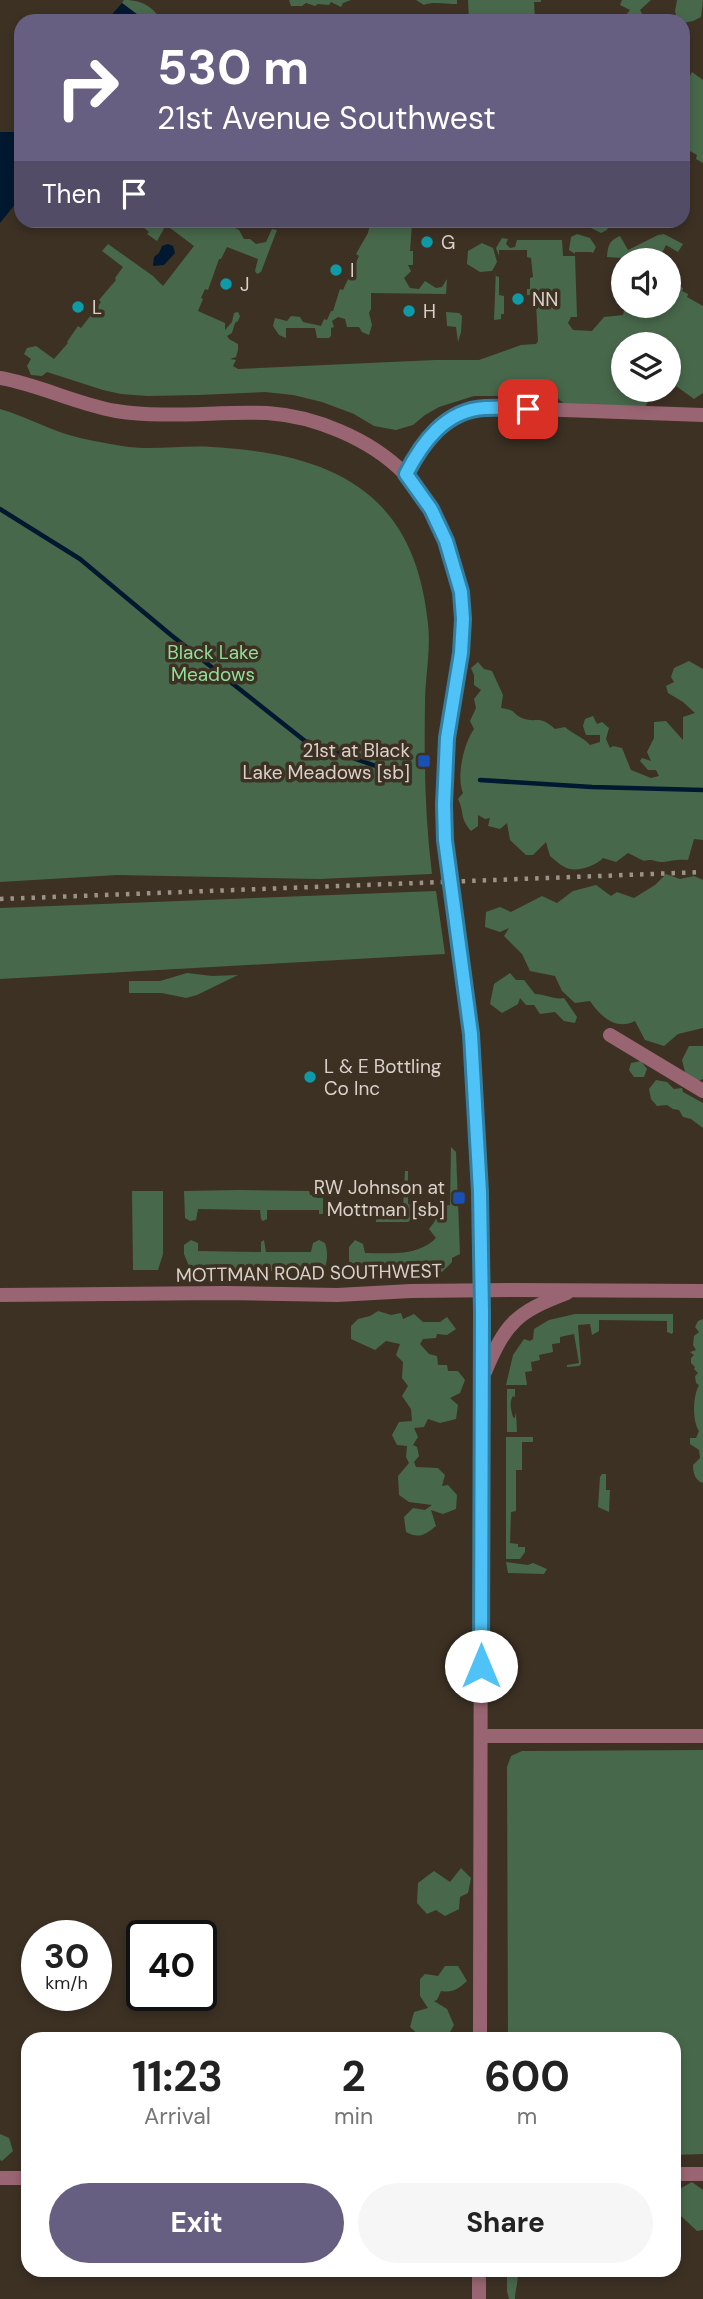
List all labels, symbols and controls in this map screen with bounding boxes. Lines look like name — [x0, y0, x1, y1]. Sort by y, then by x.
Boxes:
text: 530 m — [157, 35, 309, 99]
icon: right — [42, 42, 133, 133]
text: 21st Avenue Southwest — [157, 97, 496, 139]
icon: arrive — [115, 175, 153, 213]
text: Then — [42, 177, 101, 211]
place label: G — [441, 230, 455, 255]
marker: G — [419, 234, 435, 250]
map controls — [611, 248, 681, 402]
button: sound — [611, 248, 681, 318]
place label: I — [350, 258, 354, 283]
marker: I — [328, 262, 344, 278]
place label: J — [240, 272, 250, 297]
marker: J — [218, 276, 234, 292]
place label: NN — [532, 287, 558, 312]
marker: NN — [510, 291, 526, 307]
place label: L — [92, 295, 102, 320]
marker: L — [70, 299, 86, 315]
place label: H — [423, 299, 436, 324]
marker: H — [401, 303, 417, 319]
button: layers — [611, 332, 681, 402]
pin — [498, 379, 558, 439]
icon: arrive — [509, 390, 547, 428]
park label: Black Lake Meadows — [167, 640, 259, 687]
place label: 21st at Black Lake Meadows [sb] — [243, 738, 410, 785]
marker: 21st at Black Lake Meadows [sb] — [416, 753, 432, 769]
place label: L & E Bottling Co Inc — [324, 1054, 442, 1101]
marker: L & E Bottling Co Inc — [302, 1069, 318, 1085]
place label: RW Johnson at Mottman [sb] — [314, 1175, 445, 1222]
marker: RW Johnson at Mottman [sb] — [451, 1190, 467, 1206]
street label: MOTTMAN ROAD SOUTHWEST — [176, 1258, 443, 1288]
position arrow — [444, 1629, 518, 1703]
speed limit sign: 40 — [126, 1920, 217, 2011]
text: 30 — [44, 1933, 89, 1979]
text: km/h — [45, 1971, 88, 1995]
text: 11:23 — [132, 2049, 223, 2104]
text: 2 — [341, 2049, 366, 2104]
text: 600 — [484, 2049, 570, 2104]
text: Arrival — [144, 2101, 211, 2131]
text: min — [334, 2101, 373, 2131]
text: m — [517, 2101, 537, 2131]
button: Exit — [49, 2183, 344, 2263]
button: Share — [358, 2183, 653, 2263]

